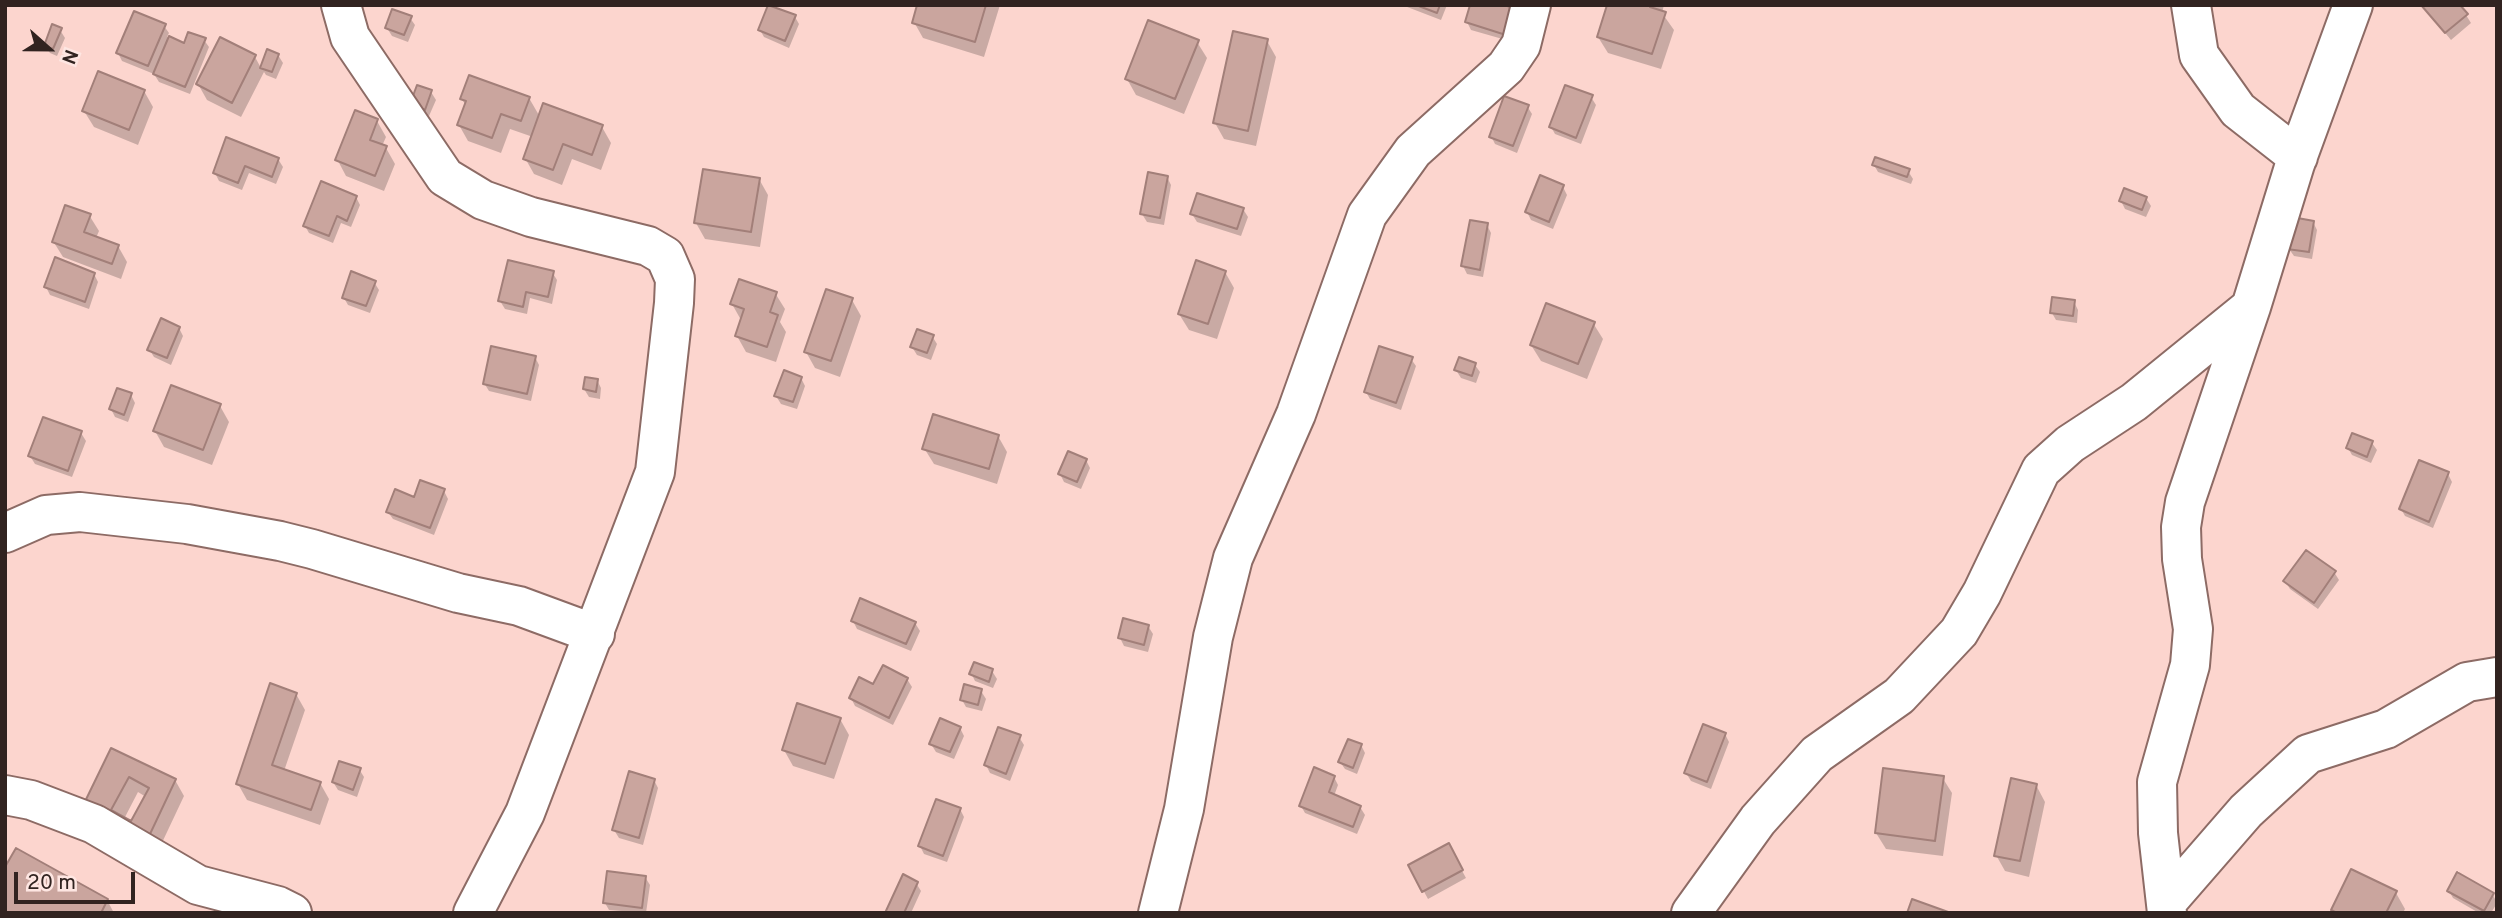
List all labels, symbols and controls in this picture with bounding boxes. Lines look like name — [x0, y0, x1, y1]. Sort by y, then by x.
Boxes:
north arrow — [14, 14, 84, 84]
text: N — [55, 46, 82, 67]
scale bar — [18, 858, 138, 902]
text: 20 m — [27, 870, 76, 897]

